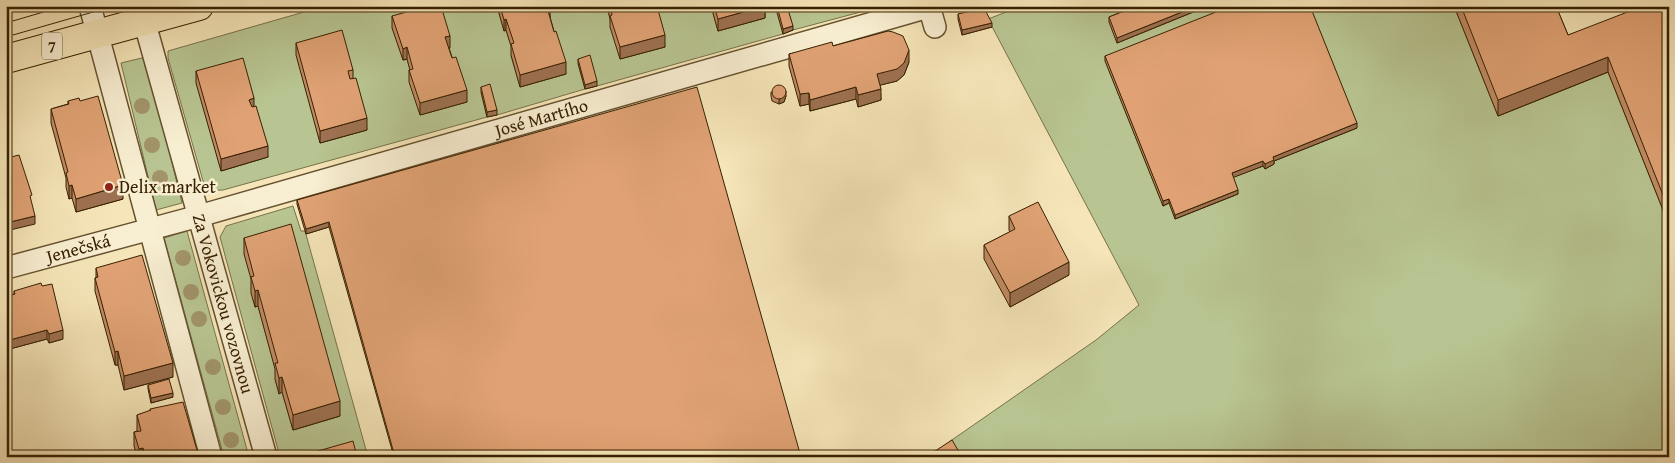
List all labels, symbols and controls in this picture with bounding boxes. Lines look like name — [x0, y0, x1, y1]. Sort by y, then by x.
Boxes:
road number: 7 — [42, 32, 62, 59]
street label: José Martího — [489, 91, 591, 144]
place label: Delix market — [119, 173, 216, 200]
marker: Delix market — [103, 181, 115, 193]
street label: Za Vokovickou vozovnou — [186, 210, 262, 397]
street label: Jenečská — [41, 226, 114, 270]

